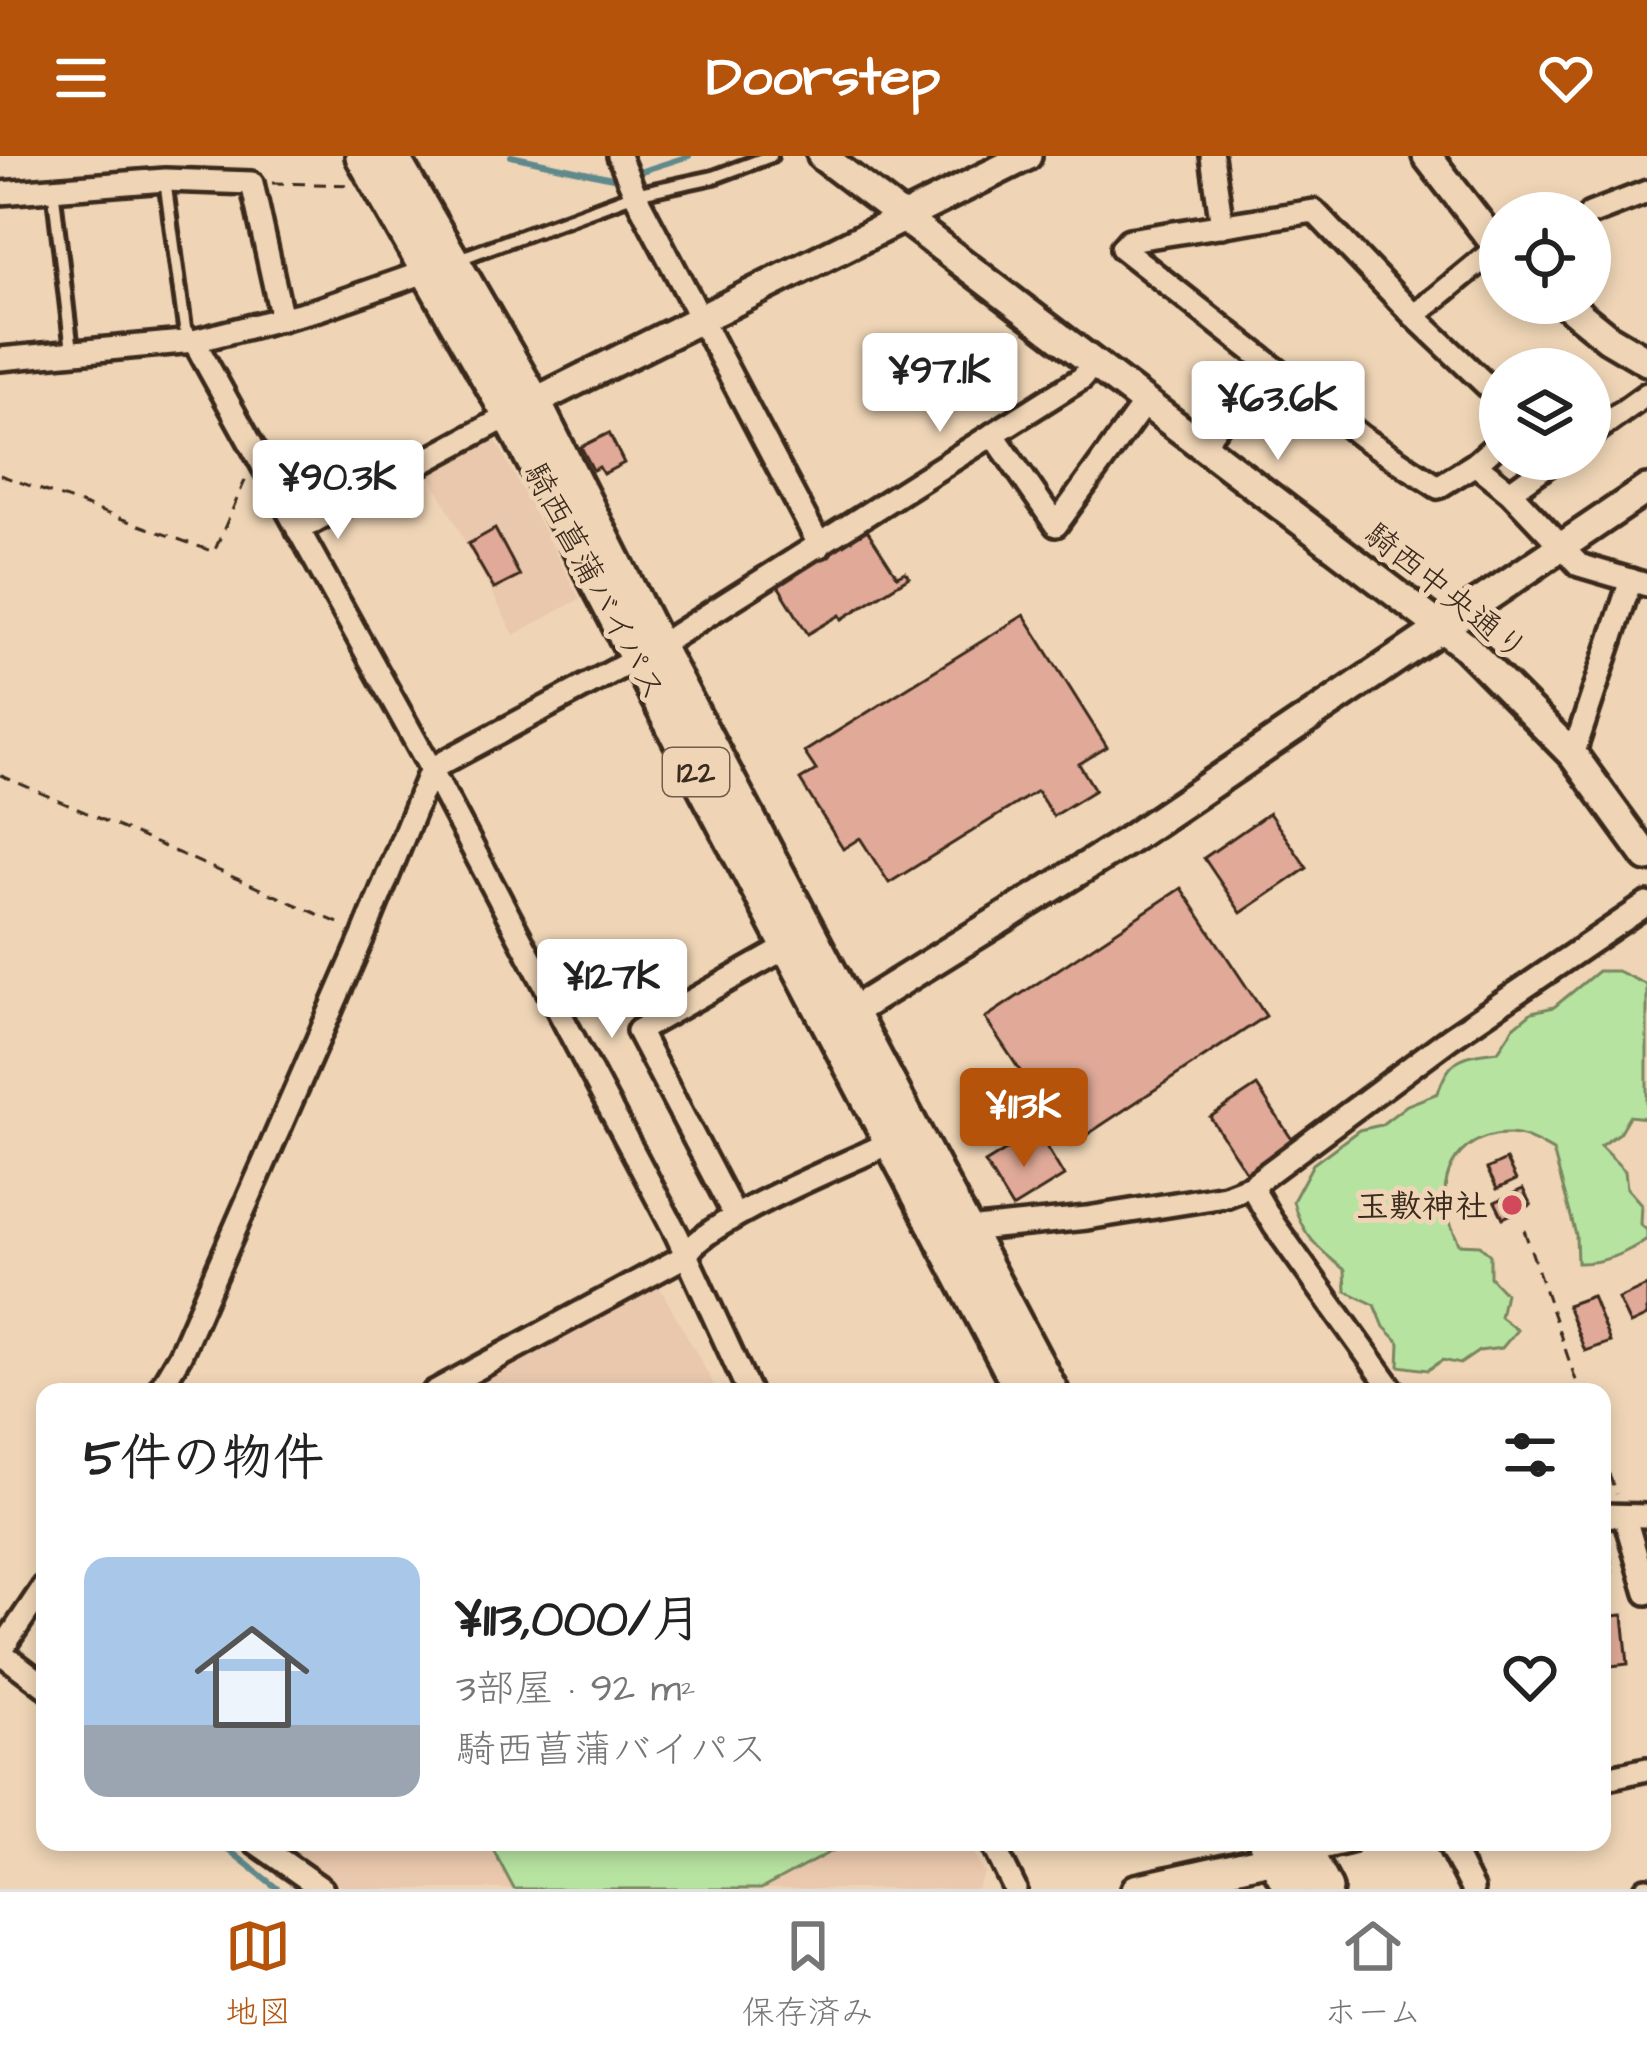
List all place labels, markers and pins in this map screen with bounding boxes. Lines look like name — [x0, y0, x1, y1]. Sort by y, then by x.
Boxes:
pin: ¥97.1K — [842, 333, 1038, 435]
pin: ¥63.6K — [1180, 361, 1376, 463]
pin: ¥90.3K — [240, 440, 436, 542]
pin: ¥127K — [528, 939, 696, 1041]
pin: ¥113K — [940, 1068, 1108, 1170]
place label: 玉敷神社 — [1356, 1184, 1488, 1230]
marker: 玉敷神社 — [1499, 1192, 1525, 1218]

